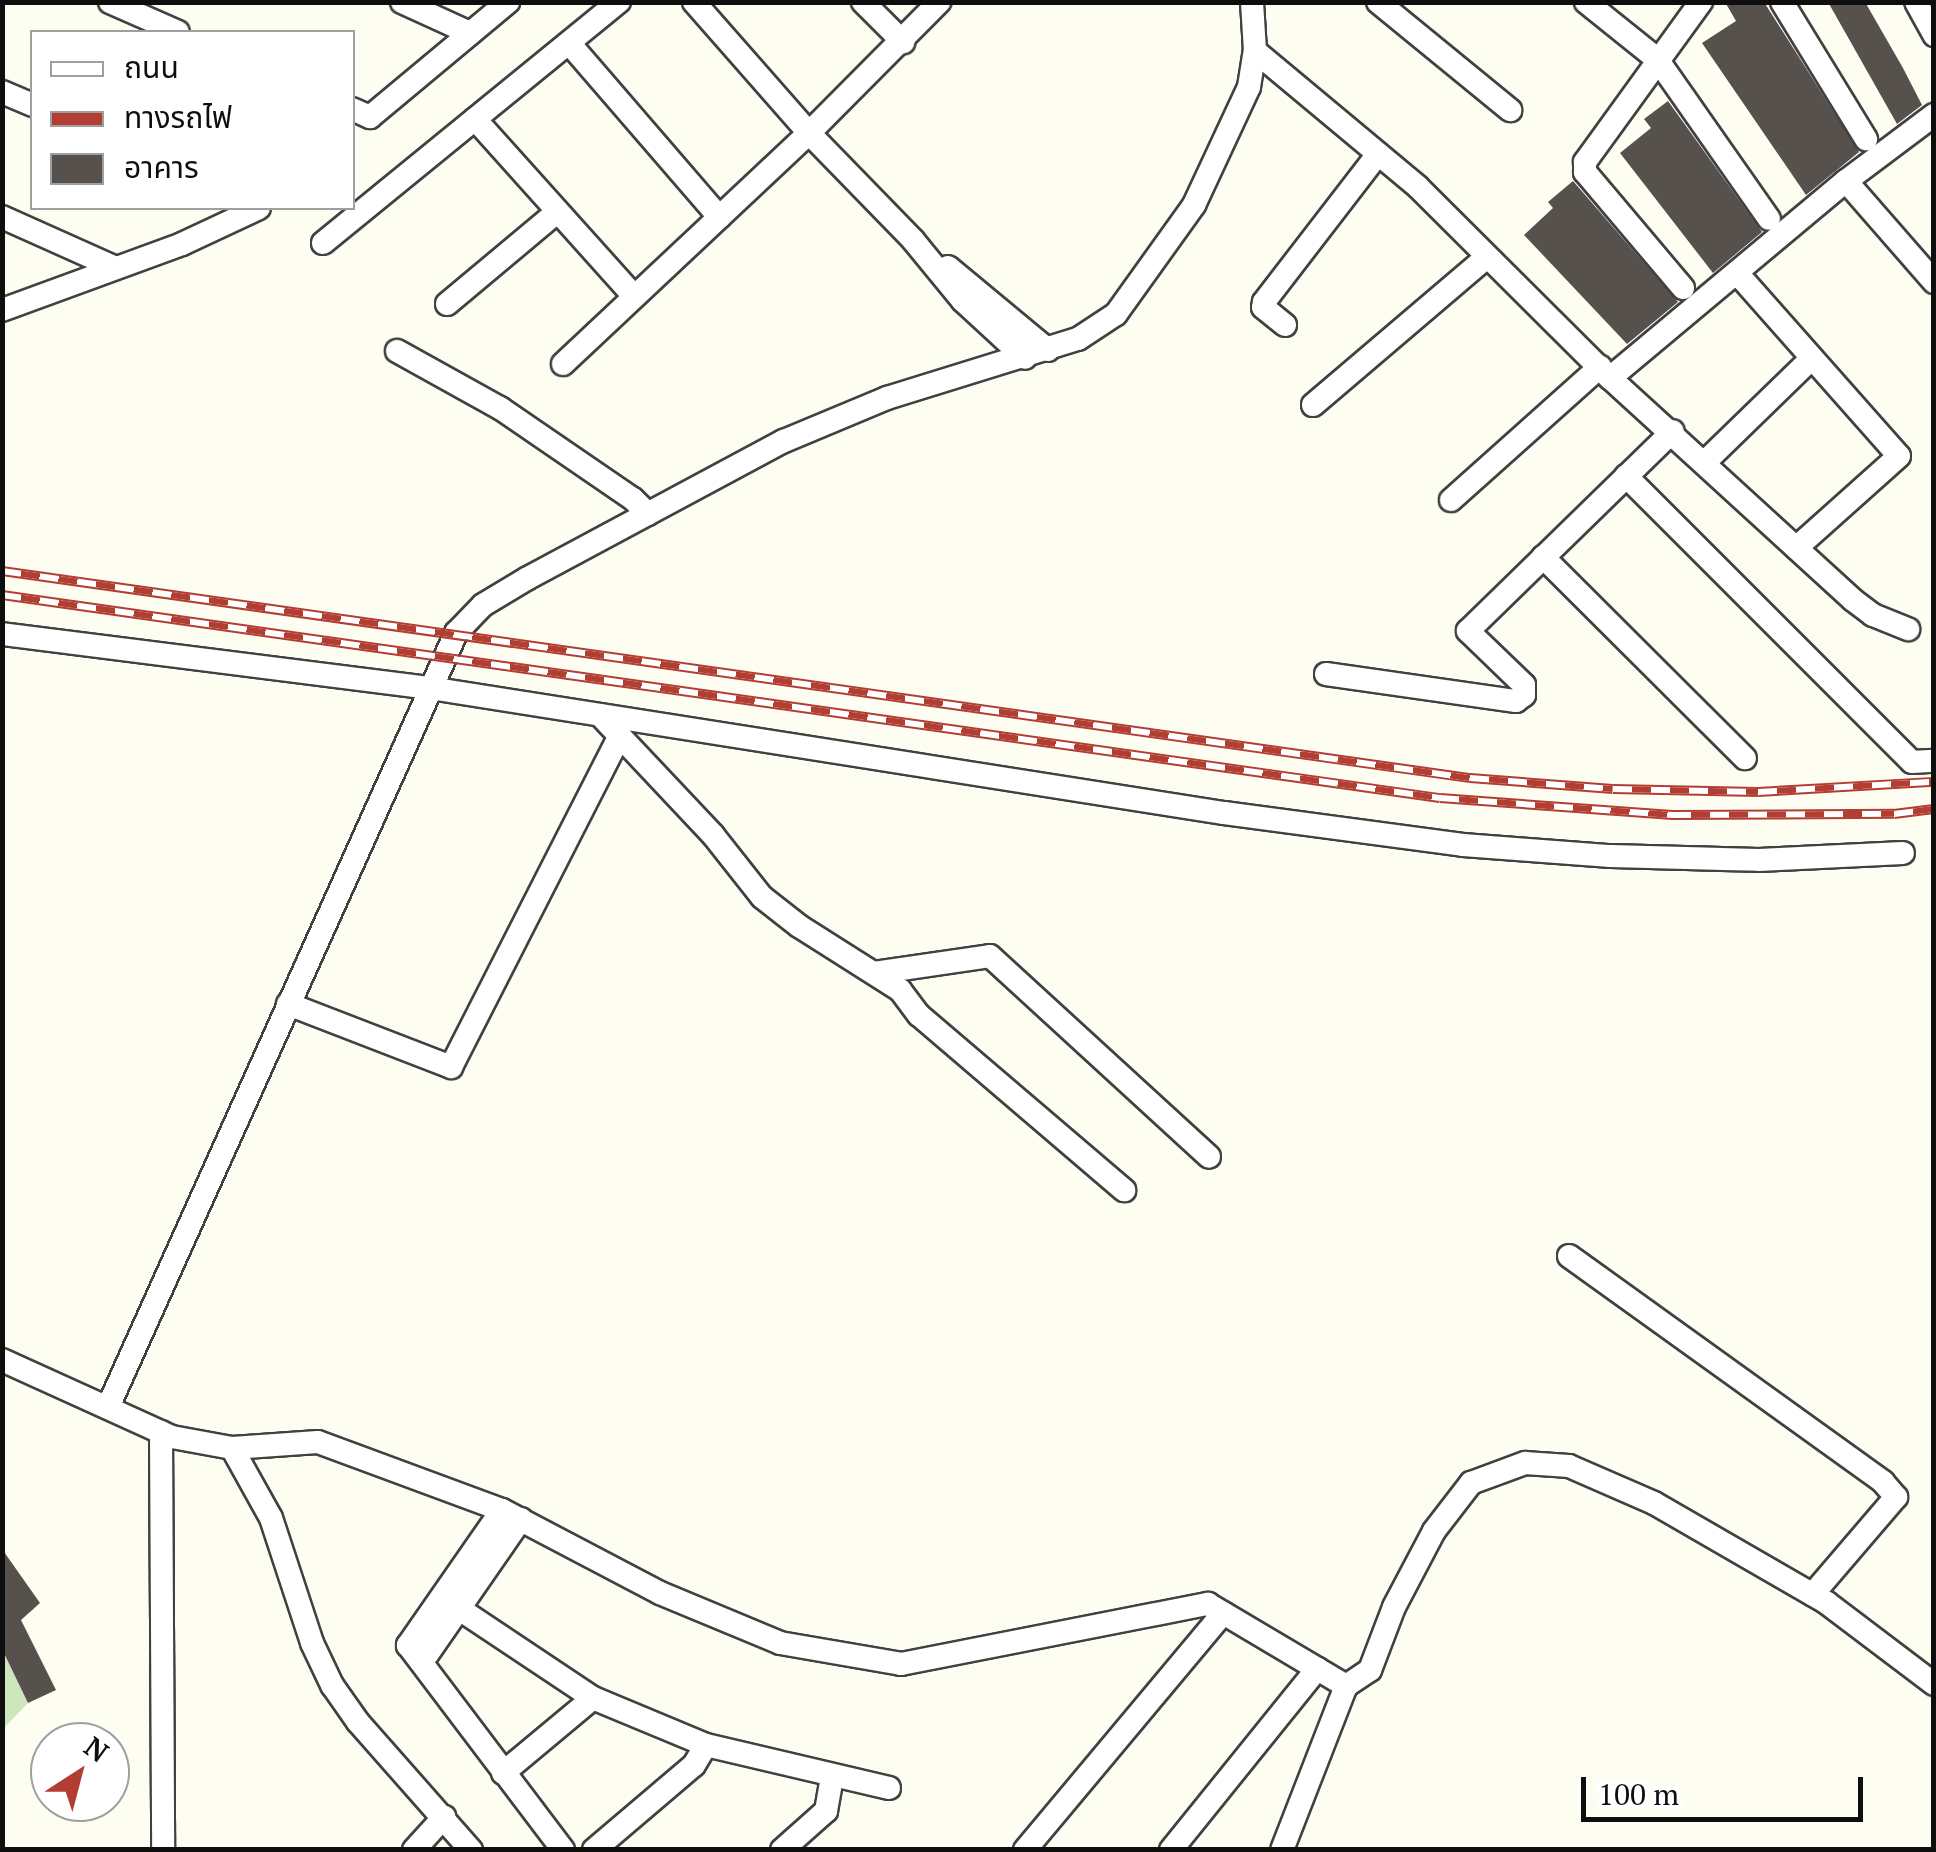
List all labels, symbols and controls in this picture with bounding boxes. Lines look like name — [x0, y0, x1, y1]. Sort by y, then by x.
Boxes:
legend — [30, 30, 355, 210]
text: ถนน — [124, 47, 179, 87]
text: ทางรถไฟ — [124, 97, 232, 137]
text: อาคาร — [124, 147, 199, 187]
north arrow — [30, 1722, 130, 1822]
text: N — [77, 1728, 116, 1770]
scale bar — [1586, 1757, 1868, 1819]
text: 100 m — [1598, 1774, 1679, 1814]

